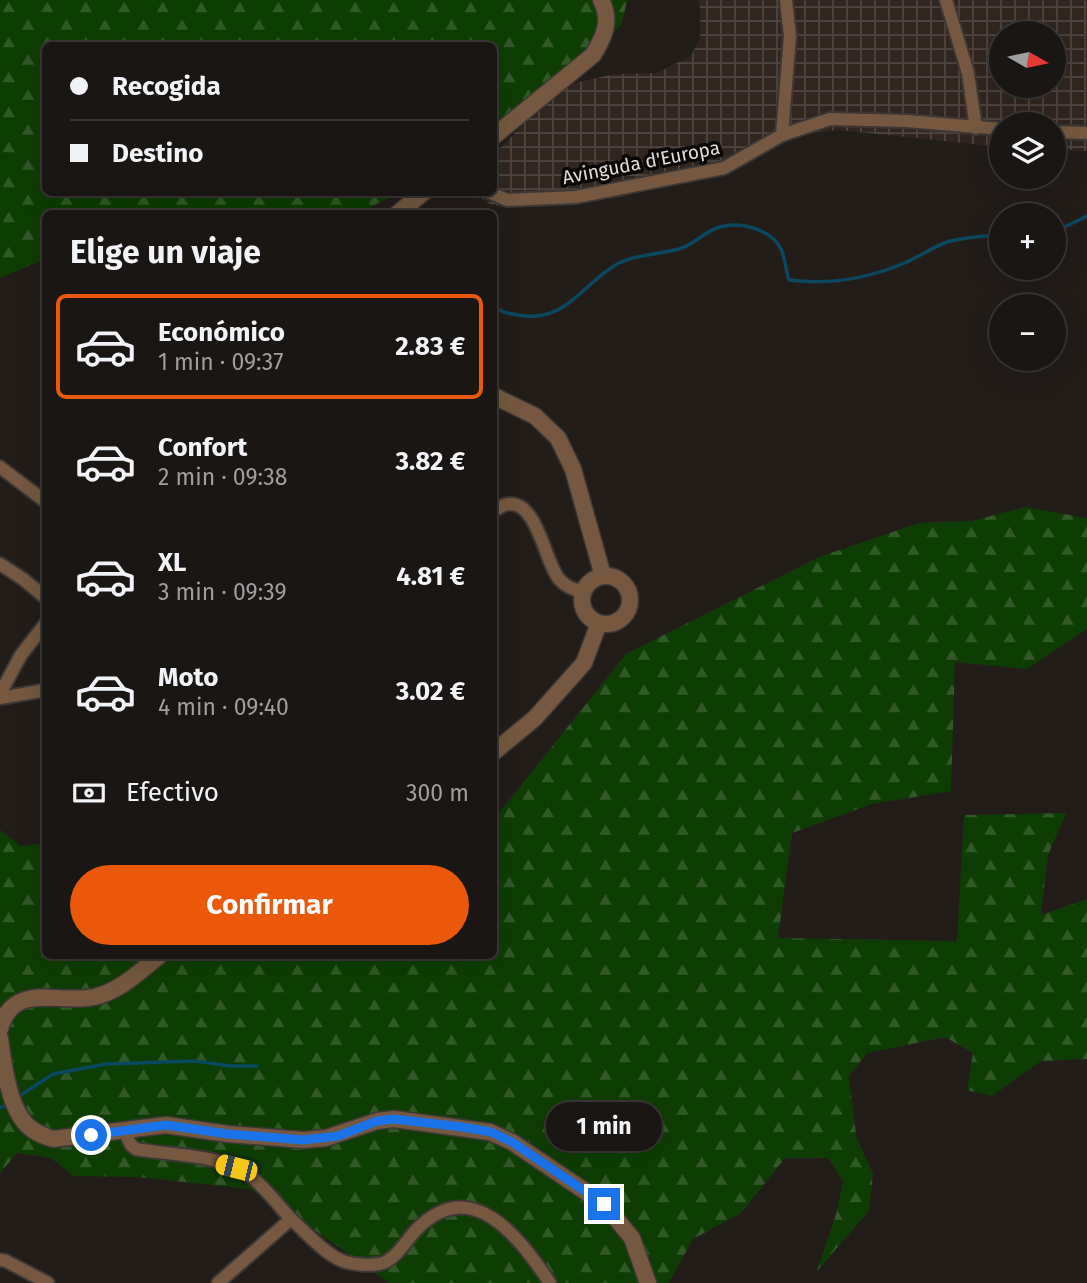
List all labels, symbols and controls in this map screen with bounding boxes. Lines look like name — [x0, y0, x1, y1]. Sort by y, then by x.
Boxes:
north arrow — [989, 21, 1066, 98]
map controls — [989, 21, 1066, 371]
text: Recogida — [112, 71, 221, 102]
button: layers — [989, 112, 1066, 189]
street label: Avinguda d'Europa — [560, 136, 722, 189]
text: Destino — [112, 138, 203, 169]
button: + — [989, 203, 1066, 280]
text: Elige un viaje — [70, 233, 261, 271]
button: − — [989, 294, 1066, 371]
icon: car — [74, 315, 137, 378]
text: Económico — [158, 317, 285, 348]
text: 2.83 € — [395, 331, 465, 362]
text: 1 min · 09:37 — [158, 348, 283, 376]
icon: car — [74, 430, 137, 493]
text: Confort — [158, 432, 247, 463]
text: 3.82 € — [395, 446, 465, 477]
text: 2 min · 09:38 — [158, 463, 287, 491]
icon: car — [74, 545, 137, 608]
text: XL — [158, 547, 186, 578]
text: 4.81 € — [396, 561, 465, 592]
text: 3 min · 09:39 — [158, 578, 287, 606]
icon: car — [74, 660, 137, 723]
text: Moto — [158, 662, 218, 693]
text: 3.02 € — [396, 676, 465, 707]
text: 4 min · 09:40 — [158, 693, 289, 721]
icon: cash — [70, 774, 108, 812]
text: Efectivo — [126, 777, 219, 808]
text: 300 m — [406, 779, 469, 807]
button: Confirmar — [70, 865, 469, 945]
callout: 1 min — [546, 1102, 662, 1152]
text: 1 min — [576, 1112, 632, 1140]
route start — [75, 1119, 107, 1151]
car — [214, 1153, 259, 1183]
route end — [588, 1188, 620, 1220]

